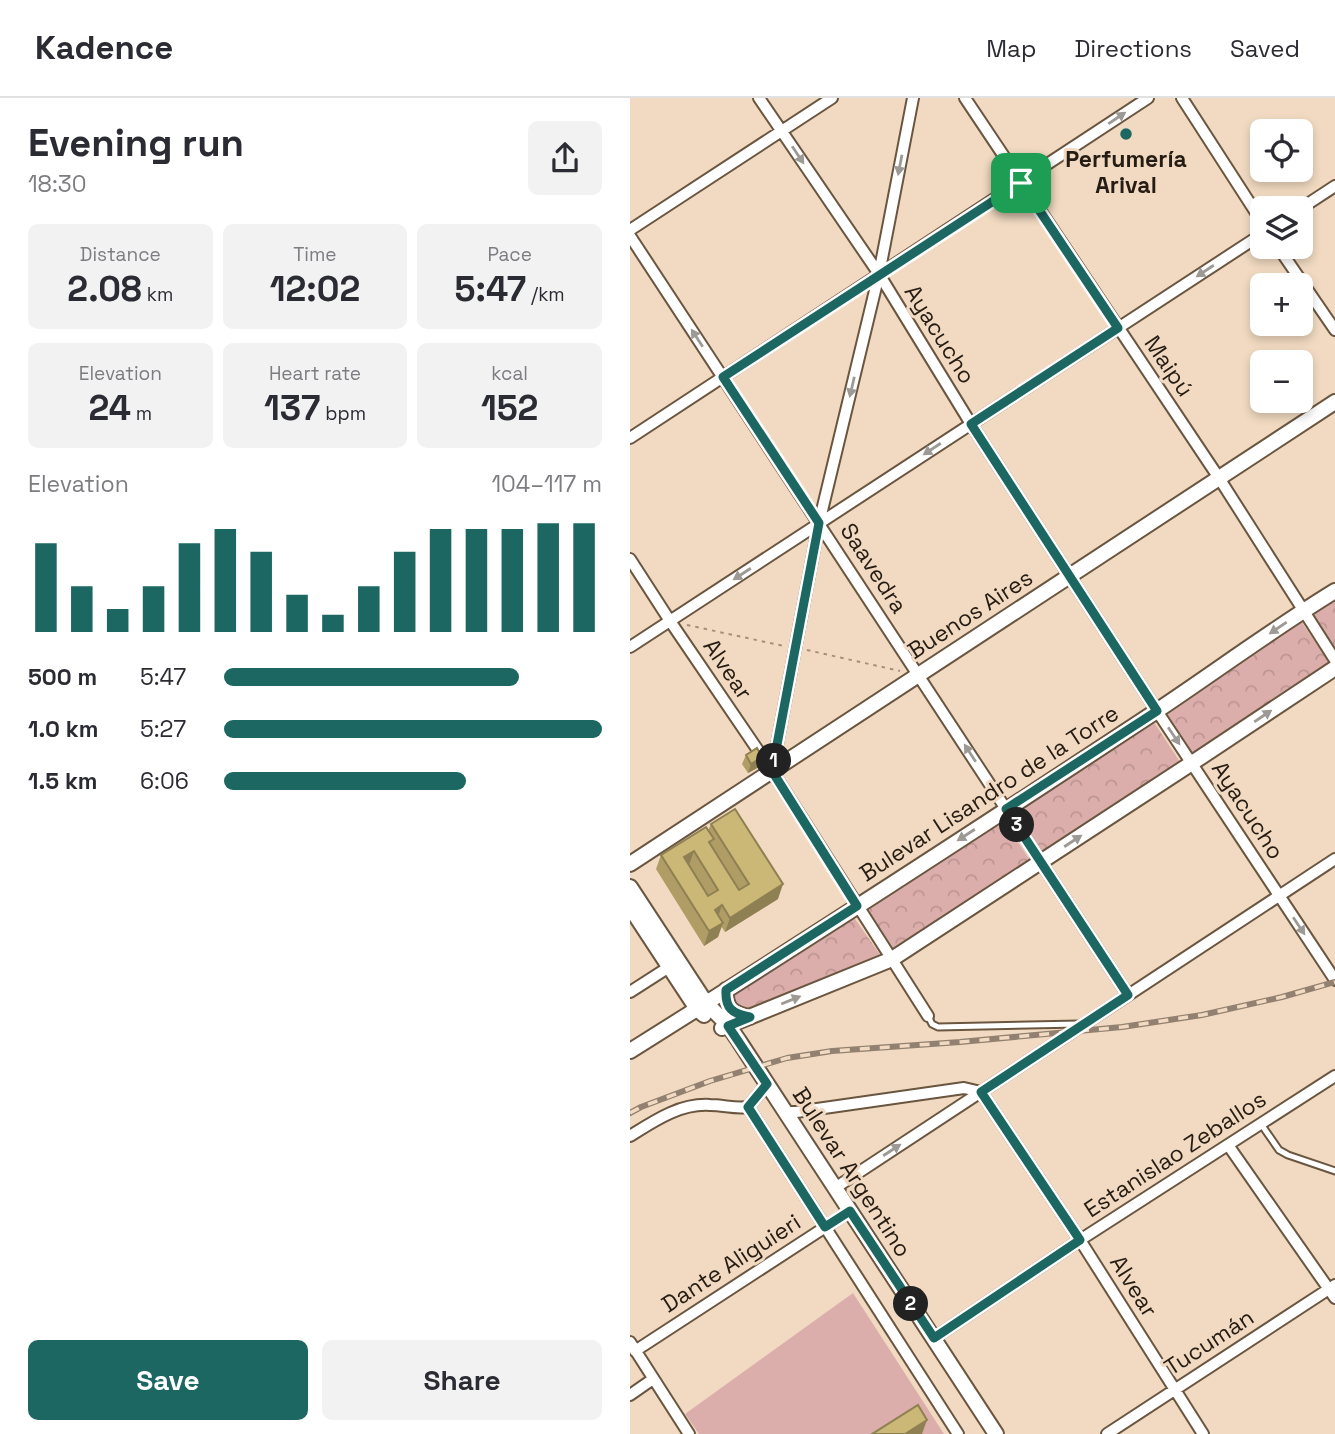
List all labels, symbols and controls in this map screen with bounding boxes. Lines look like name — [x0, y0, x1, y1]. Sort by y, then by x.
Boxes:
text: Kadence — [35, 27, 173, 69]
text: Map — [986, 33, 1036, 64]
text: Directions — [1074, 33, 1192, 64]
text: Saved — [1230, 33, 1300, 64]
one-way arrow — [1108, 112, 1127, 125]
text: Evening run — [28, 119, 244, 167]
map controls — [1250, 119, 1313, 413]
button: locate — [1250, 119, 1313, 182]
button: share — [528, 121, 602, 195]
marker: Perfumería Arival — [1118, 126, 1134, 142]
place label: Perfumería Arival — [1065, 144, 1187, 200]
one-way arrow — [791, 145, 804, 164]
pin — [991, 153, 1051, 213]
one-way arrow — [894, 154, 905, 176]
icon: arrive — [1002, 164, 1040, 202]
text: 18:30 — [28, 169, 86, 199]
button: layers — [1250, 196, 1313, 259]
text: Distance — [80, 242, 161, 267]
text: Time — [293, 242, 337, 267]
text: Pace — [487, 242, 532, 267]
one-way arrow — [1195, 265, 1214, 278]
text: 2.08 — [67, 267, 142, 311]
text: 12:02 — [270, 267, 360, 311]
text: 5:47 — [455, 267, 526, 311]
button: + — [1250, 273, 1313, 336]
street label: Ayacucho — [898, 279, 982, 389]
text: km — [142, 282, 173, 307]
text: /km — [526, 282, 565, 307]
one-way arrow — [690, 329, 704, 347]
street label: Maipú — [1138, 330, 1200, 402]
button: − — [1250, 350, 1313, 413]
text: Elevation — [79, 361, 162, 386]
text: Heart rate — [269, 361, 361, 386]
text: kcal — [491, 361, 528, 386]
one-way arrow — [846, 376, 857, 398]
text: 24 — [88, 386, 131, 430]
text: 137 — [264, 386, 320, 430]
text: 152 — [481, 386, 538, 430]
text: m — [131, 401, 152, 426]
text: bpm — [320, 401, 366, 426]
one-way arrow — [922, 443, 942, 456]
text: Elevation — [28, 469, 129, 499]
text: 104–117 m — [491, 469, 602, 499]
street label: Saavedra — [834, 517, 914, 619]
street label: Buenos Aires — [902, 562, 1038, 666]
one-way arrow — [732, 567, 751, 580]
one-way arrow — [1269, 621, 1287, 635]
street label: Alvear — [697, 633, 759, 705]
text: 500 m — [28, 662, 97, 692]
text: 5:47 — [140, 662, 186, 692]
street label: Bulevar Lisandro de la Torre — [854, 698, 1124, 888]
one-way arrow — [1253, 709, 1273, 722]
text: 1.0 km — [28, 714, 98, 744]
text: 5:27 — [140, 714, 186, 744]
one-way arrow — [1167, 727, 1181, 745]
pin: 1 — [757, 744, 792, 778]
one-way arrow — [964, 744, 977, 763]
text: 1 — [769, 748, 778, 773]
street label: Ayacucho — [1205, 755, 1291, 865]
text: 1.5 km — [28, 766, 98, 796]
text: 6:06 — [140, 766, 189, 796]
pin: 3 — [1000, 808, 1034, 842]
text: 3 — [1011, 812, 1022, 837]
one-way arrow — [957, 828, 975, 842]
one-way arrow — [1063, 834, 1083, 847]
one-way arrow — [1292, 917, 1305, 936]
one-way arrow — [781, 994, 801, 1006]
street label: Bulevar Argentino — [786, 1081, 918, 1263]
street label: Estanislao Zeballos — [1078, 1084, 1272, 1224]
one-way arrow — [882, 1144, 902, 1157]
street label: Dante Aliguieri — [656, 1207, 806, 1319]
street label: Alvear — [1103, 1249, 1165, 1323]
pin: 2 — [894, 1286, 928, 1322]
text: 2 — [905, 1291, 916, 1316]
street label: Tucumán — [1159, 1302, 1259, 1382]
button: Save — [28, 1340, 308, 1420]
button: Share — [322, 1340, 602, 1420]

